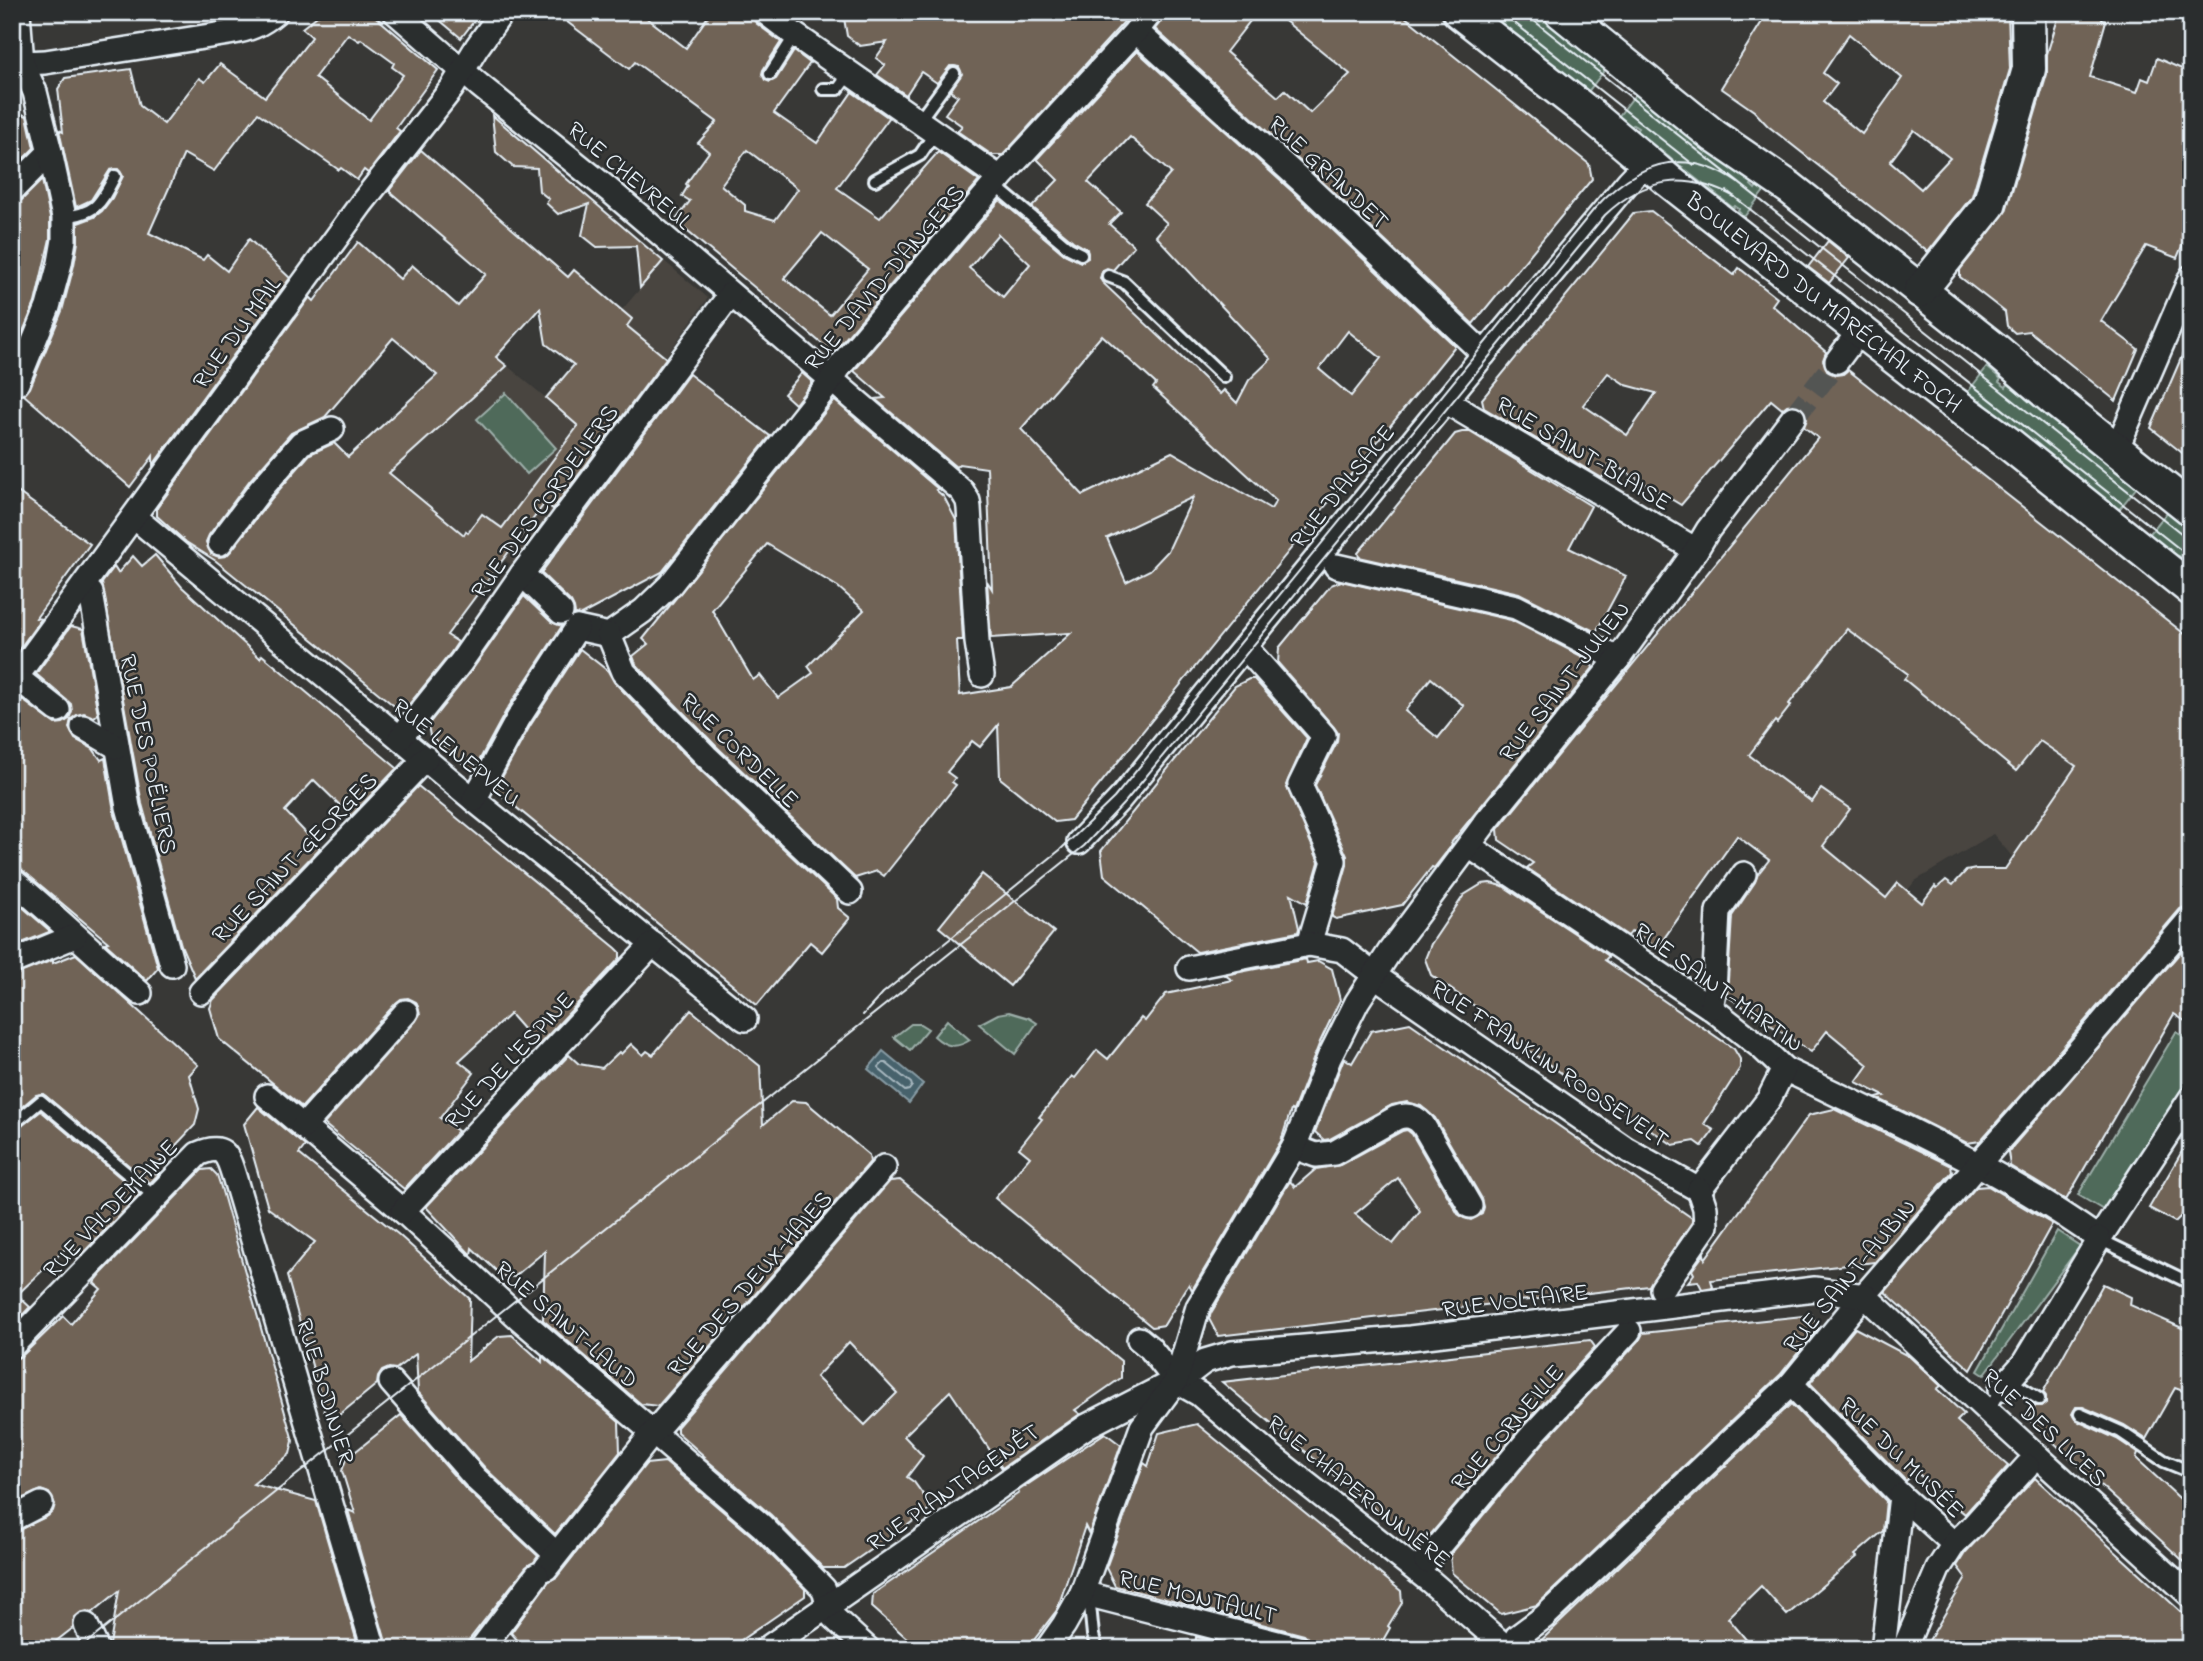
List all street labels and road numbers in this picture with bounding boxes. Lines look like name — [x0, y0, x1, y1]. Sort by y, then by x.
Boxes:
street label: RUE GRANDET — [1259, 108, 1396, 239]
street label: RUE CHEVREUL — [558, 114, 699, 240]
street label: RUE DAVID-D'ANGERS — [797, 178, 975, 380]
street label: BOULEVARD DU MARÉCHAL FOCH — [1676, 184, 1968, 423]
street label: RUE DU MAIL — [185, 270, 291, 397]
street label: RUE SAINT-BLAISE — [1488, 389, 1677, 521]
street label: RUE DES CORDELIERS — [464, 398, 629, 607]
street label: RUE D'ALSACE — [1283, 418, 1405, 557]
street label: RUE SAINT-JULIEN — [1492, 595, 1640, 771]
street label: RUE DES POËLIERS — [108, 652, 185, 857]
street label: RUE CORDELLE — [671, 686, 806, 818]
street label: RUE LENEPVEU — [384, 691, 527, 817]
street label: RUE SAINT-GEORGES — [205, 765, 387, 952]
street label: RUE SAINT-MARTIN — [1626, 916, 1810, 1063]
street label: RUE FRANKLIN ROOSEVELT — [1422, 972, 1675, 1158]
street label: RUE DE L'ESPINE — [438, 985, 584, 1138]
street label: RUE VALDEMAINE — [36, 1132, 188, 1287]
street label: RUE DES DEUX-HAIES — [660, 1184, 842, 1386]
street label: RUE SAINT-AUBIN — [1776, 1192, 1926, 1361]
street label: RUE SAINT-LAUD — [486, 1254, 645, 1398]
street label: RUE VOLTAIRE — [1440, 1276, 1590, 1329]
street label: RUE BODINIER — [285, 1315, 363, 1469]
street label: RUE CORNEILLE — [1444, 1358, 1574, 1500]
street label: RUE DES LICES — [1973, 1361, 2114, 1496]
street label: RUE DU MUSÉE — [1830, 1390, 1971, 1528]
street label: RUE CHAPERONNIÈRE — [1258, 1408, 1457, 1578]
street label: RUE PLANTAGENÊT — [861, 1416, 1048, 1562]
street label: RUE MONTAULT — [1115, 1562, 1280, 1635]

